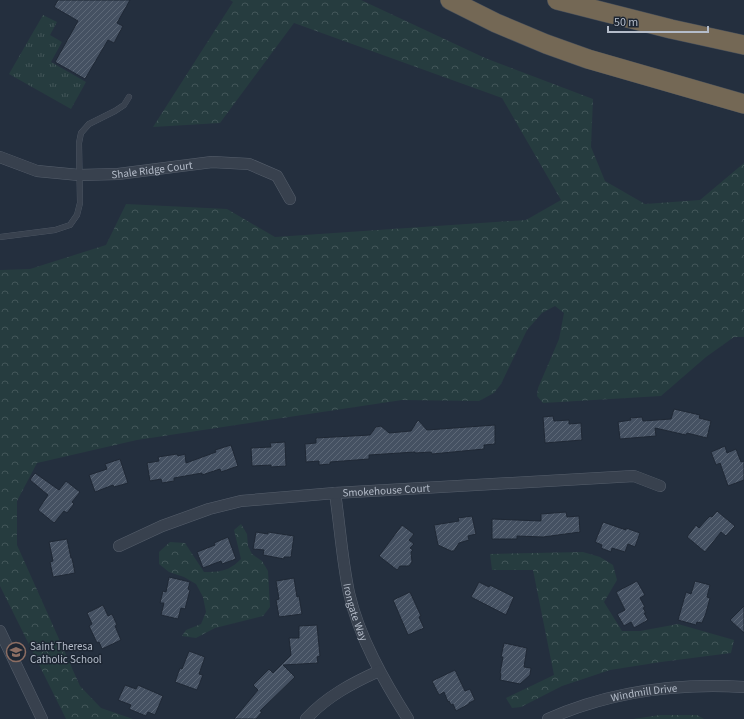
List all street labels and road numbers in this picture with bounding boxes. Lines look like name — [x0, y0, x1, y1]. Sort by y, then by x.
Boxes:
street label: Shale Ridge Court — [111, 157, 194, 182]
street label: Smokehouse Court — [342, 480, 431, 500]
street label: Irongate Way — [340, 582, 372, 643]
street label: Windmill Drive — [609, 680, 678, 705]

